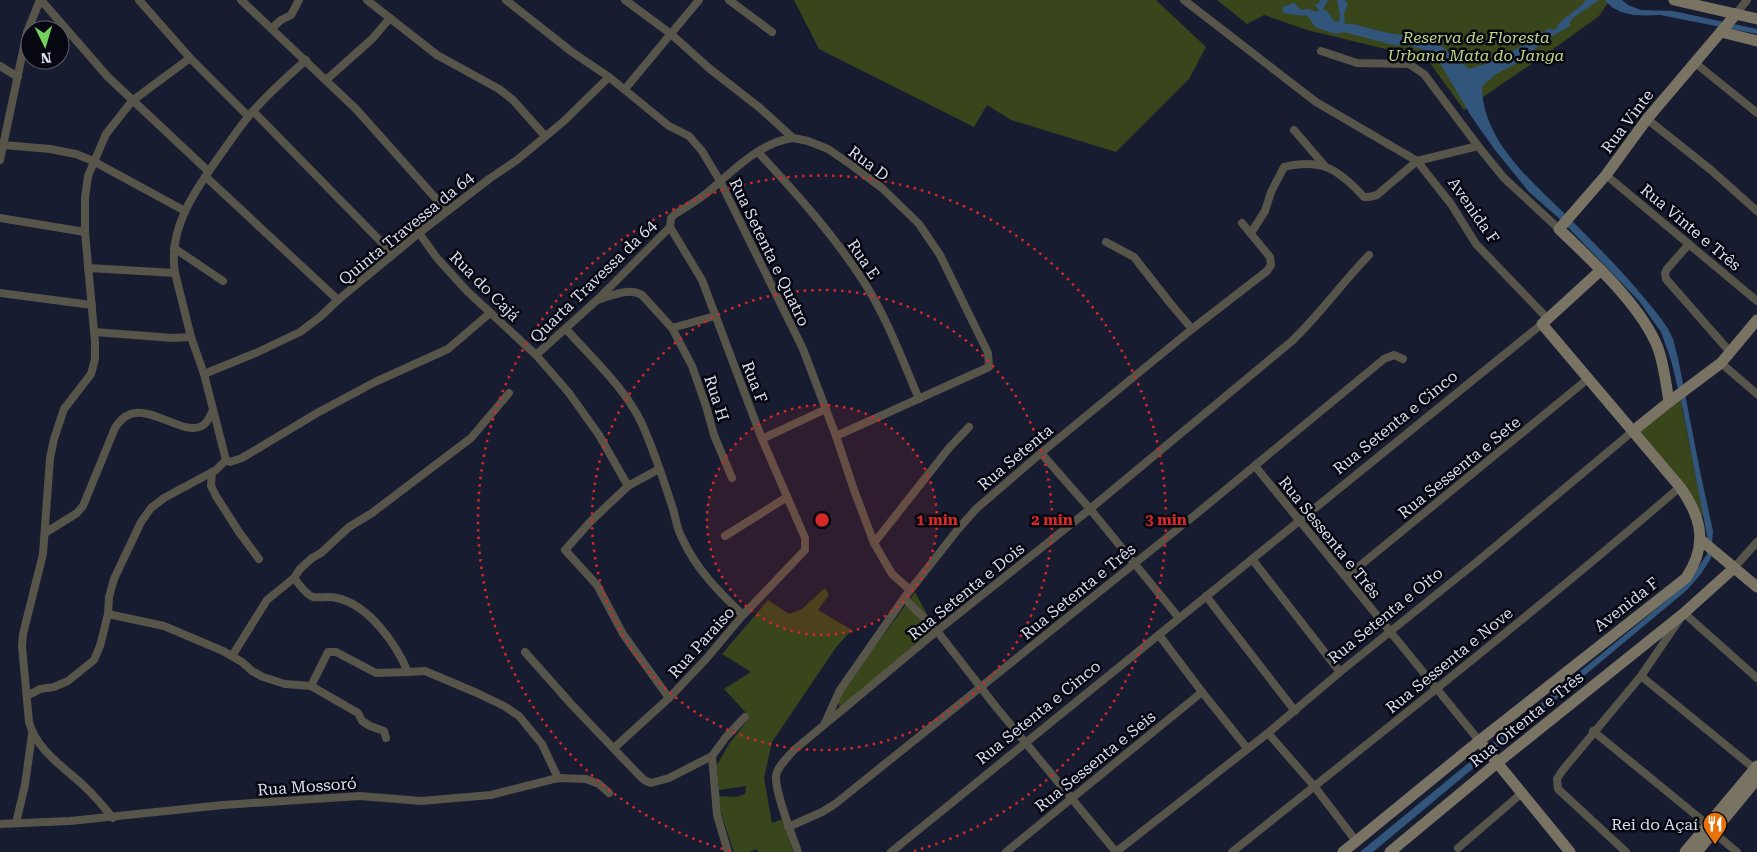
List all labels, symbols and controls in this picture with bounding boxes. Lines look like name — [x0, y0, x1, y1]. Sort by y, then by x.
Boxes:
north arrow — [20, 20, 70, 70]
park label: Reserva de Floresta Urbana Mata do Janga — [1388, 28, 1565, 65]
text: N — [40, 50, 52, 66]
street label: Rua Vinte — [1597, 86, 1658, 157]
street label: Rua D — [845, 142, 893, 185]
street label: Quinta Travessa da 64 — [335, 168, 478, 289]
street label: Avenida F — [1444, 174, 1503, 247]
street label: Rua Setenta e Quatro — [725, 175, 814, 329]
street label: Rua Vinte e Três — [1637, 180, 1745, 275]
street label: Quarta Travessa da 64 — [526, 216, 661, 347]
street label: Rua E — [843, 236, 884, 283]
street label: Rua do Cajá — [446, 247, 524, 326]
street label: Rua F — [738, 359, 771, 406]
street label: Rua Setenta e Cinco — [1329, 366, 1462, 478]
street label: Rua H — [700, 373, 733, 423]
street label: Rua Sessenta e Sete — [1394, 412, 1524, 522]
street label: Rua Setenta — [974, 420, 1057, 494]
street label: Rua Sessenta e Três — [1275, 472, 1385, 602]
centre of rings — [813, 511, 831, 529]
text: 1 min — [916, 511, 958, 529]
text: 2 min — [1031, 511, 1073, 529]
text: 3 min — [1145, 511, 1187, 529]
street label: Rua Setenta e Dois — [904, 538, 1029, 644]
street label: Rua Setenta e Três — [1017, 539, 1140, 644]
street label: Rua Setenta e Oito — [1324, 563, 1447, 668]
street label: Avenida F — [1590, 573, 1662, 635]
street label: Rua Paraiso — [664, 603, 739, 682]
street label: Rua Sessenta e Nove — [1382, 603, 1517, 717]
street label: Rua Setenta e Cinco — [972, 656, 1105, 768]
street label: Rua Oitenta e Três — [1466, 667, 1587, 771]
street label: Rua Sessenta e Seis — [1031, 707, 1160, 816]
street label: Rua Mossoró — [257, 774, 358, 799]
restaurant icon: Rei do Açaí — [1702, 811, 1728, 845]
place label: Rei do Açaí — [1611, 815, 1698, 834]

